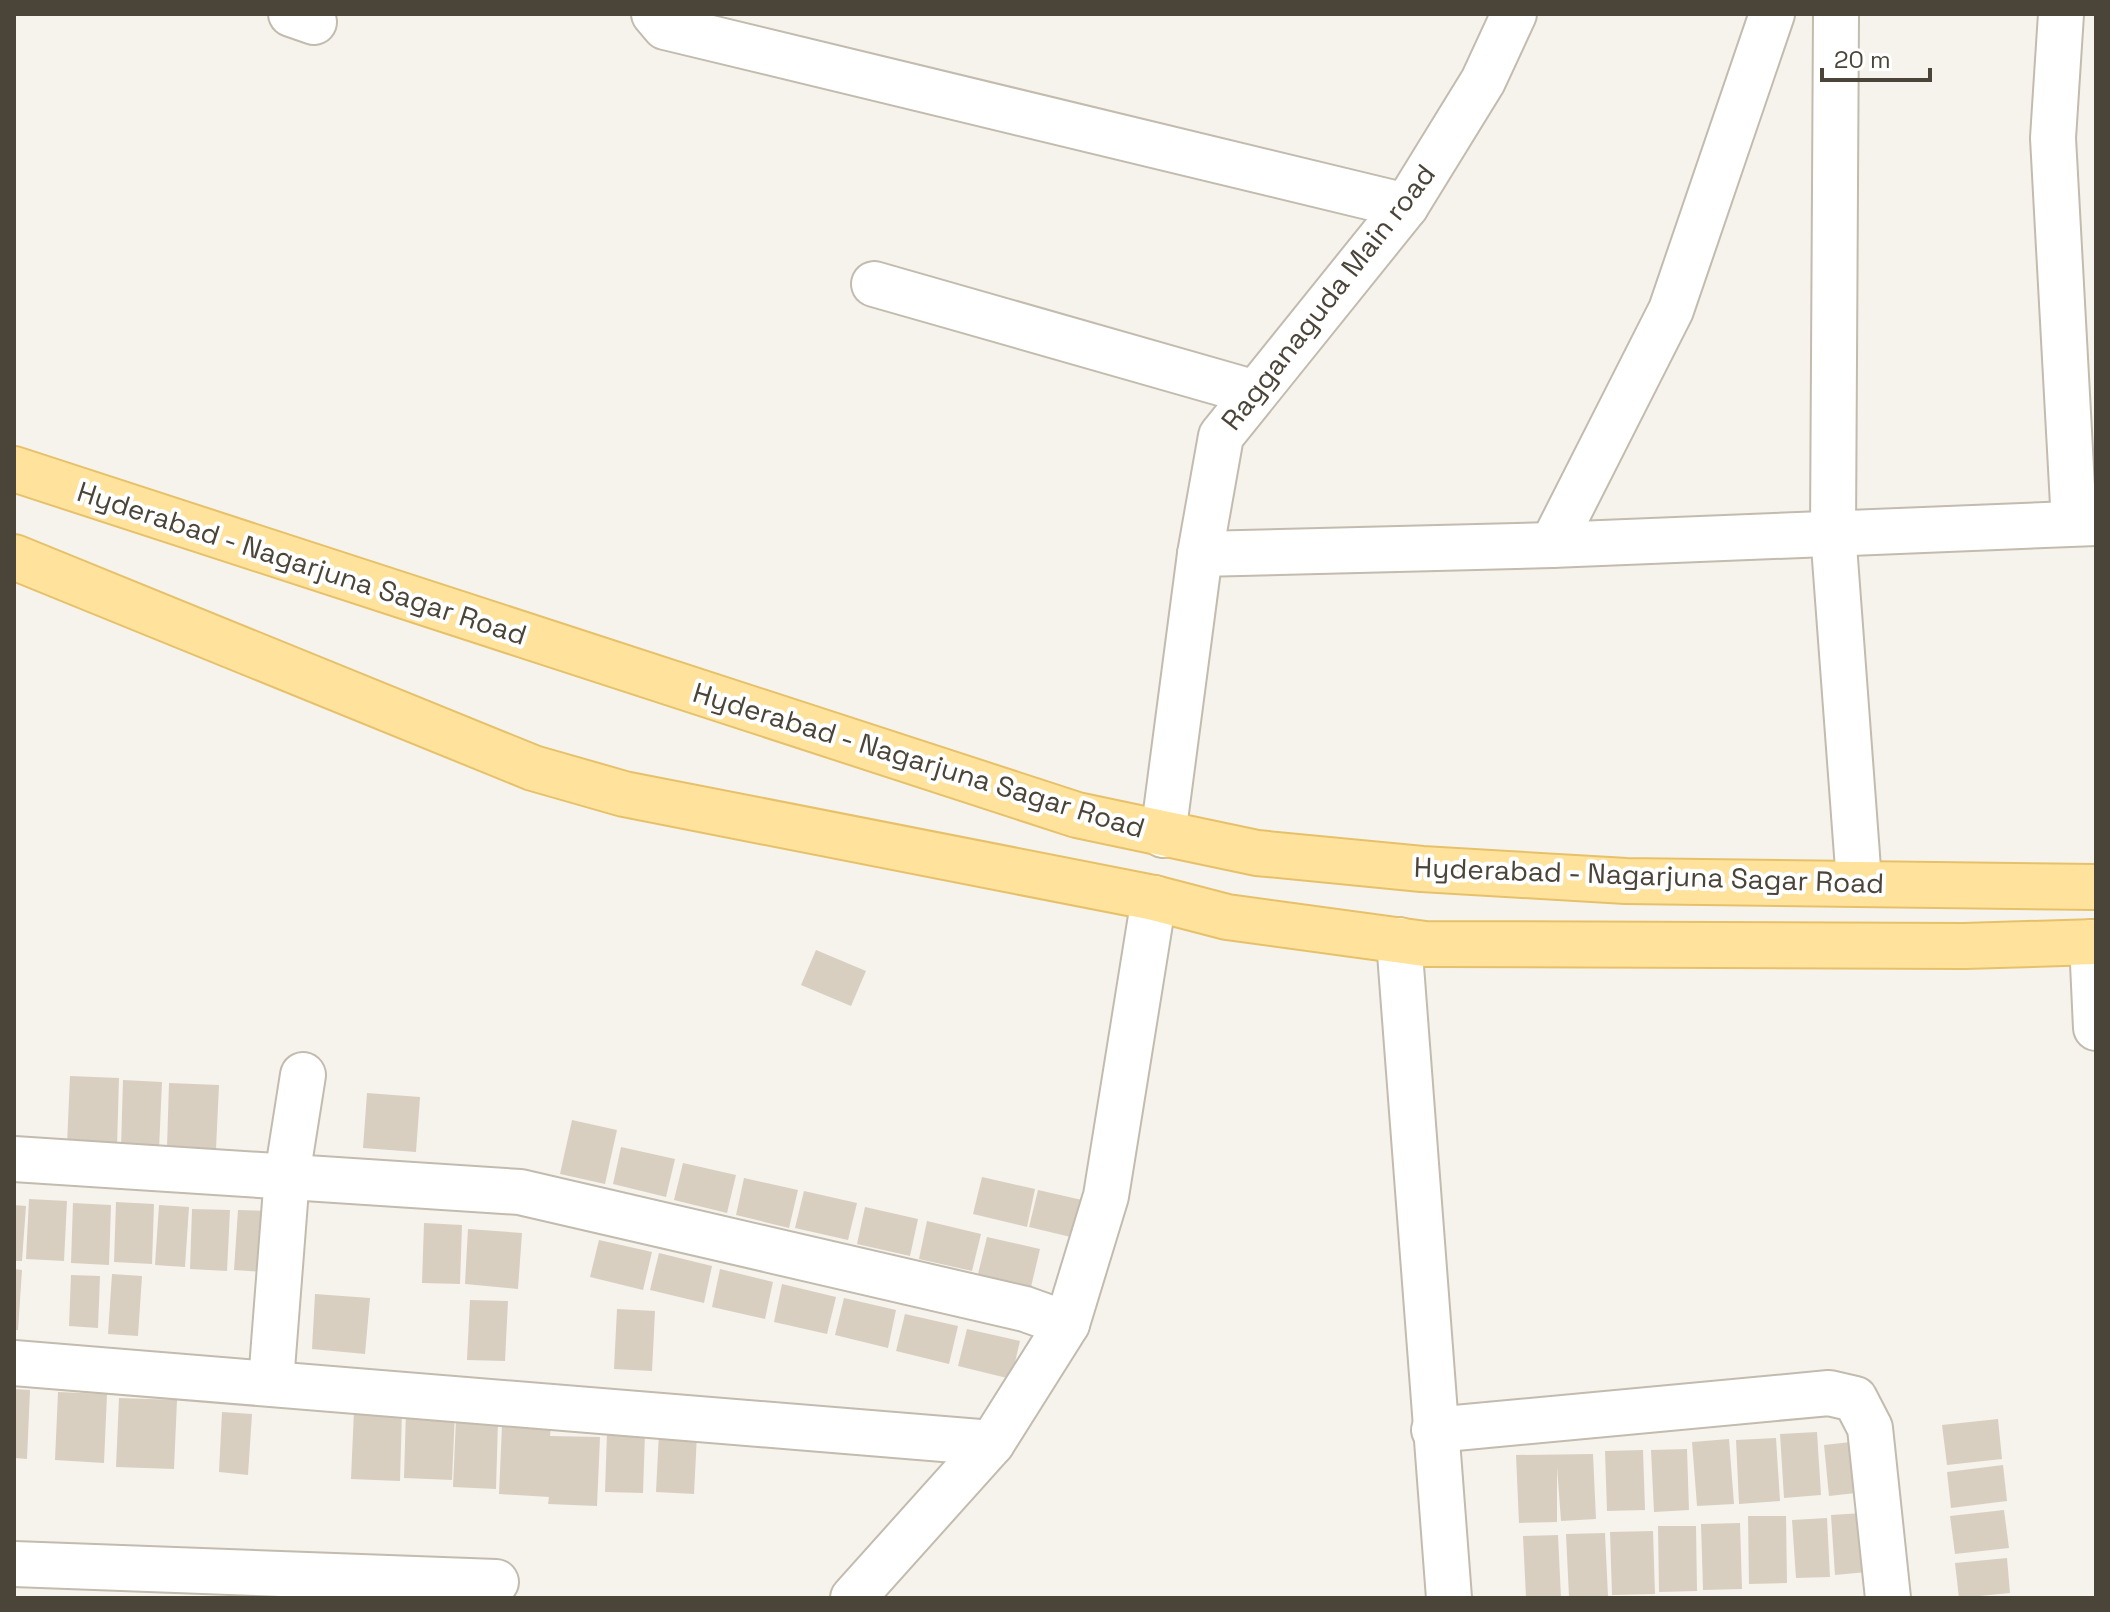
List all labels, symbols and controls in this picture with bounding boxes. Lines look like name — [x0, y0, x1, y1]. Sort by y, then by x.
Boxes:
scale bar — [1822, 32, 1930, 82]
text: 20 m — [1834, 44, 1891, 75]
street label: Ragganaguda Main road — [1213, 157, 1443, 437]
street label: Hyderabad - Nagarjuna Sagar Road — [73, 473, 531, 653]
street label: Hyderabad - Nagarjuna Sagar Road — [689, 674, 1149, 846]
street label: Hyderabad - Nagarjuna Sagar Road — [1413, 849, 1885, 901]

